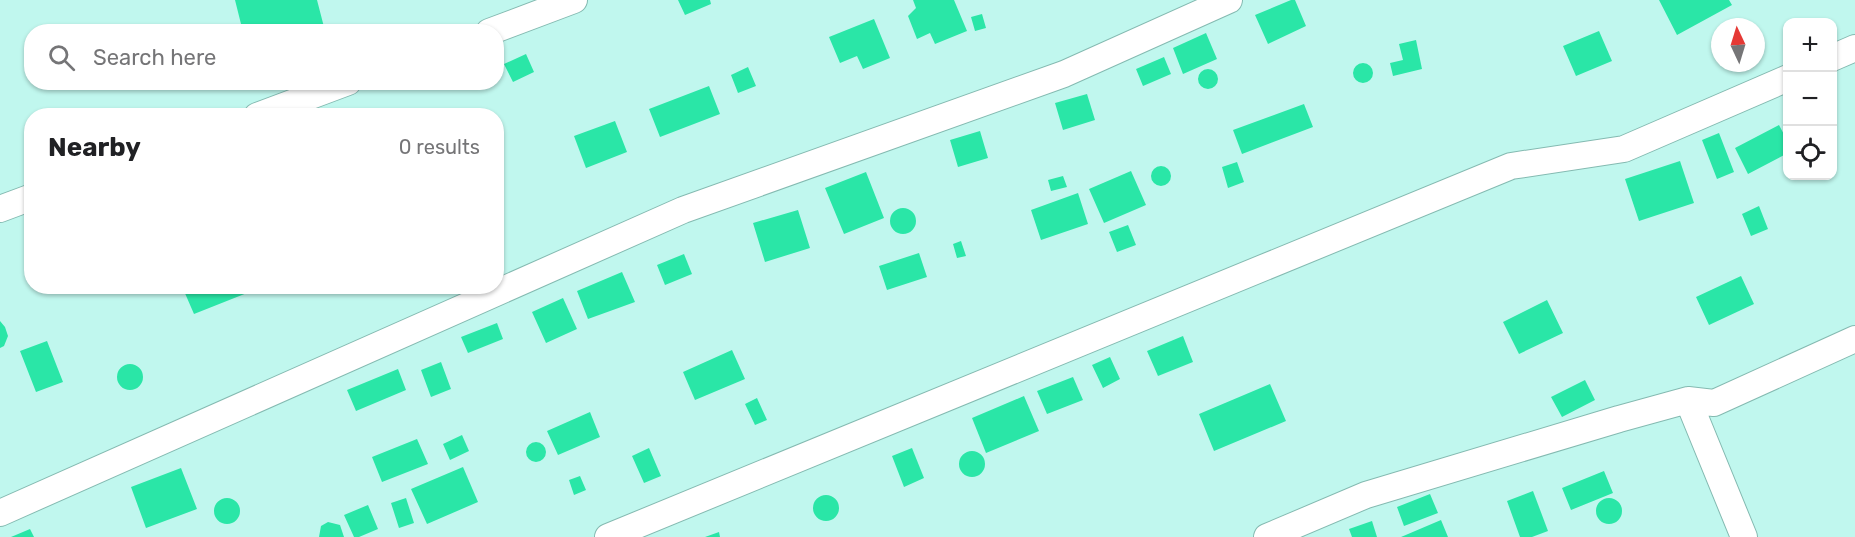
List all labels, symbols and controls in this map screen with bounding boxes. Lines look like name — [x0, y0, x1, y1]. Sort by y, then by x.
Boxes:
north arrow — [1711, 18, 1765, 72]
map controls — [1783, 18, 1837, 180]
button: + — [1783, 18, 1837, 72]
search box — [24, 24, 504, 90]
icon: search — [45, 41, 78, 74]
text: Search here — [93, 44, 216, 71]
button: − — [1783, 72, 1837, 126]
button: locate — [1783, 126, 1837, 180]
text: Nearby — [48, 132, 141, 163]
text: 0 results — [399, 135, 480, 159]

